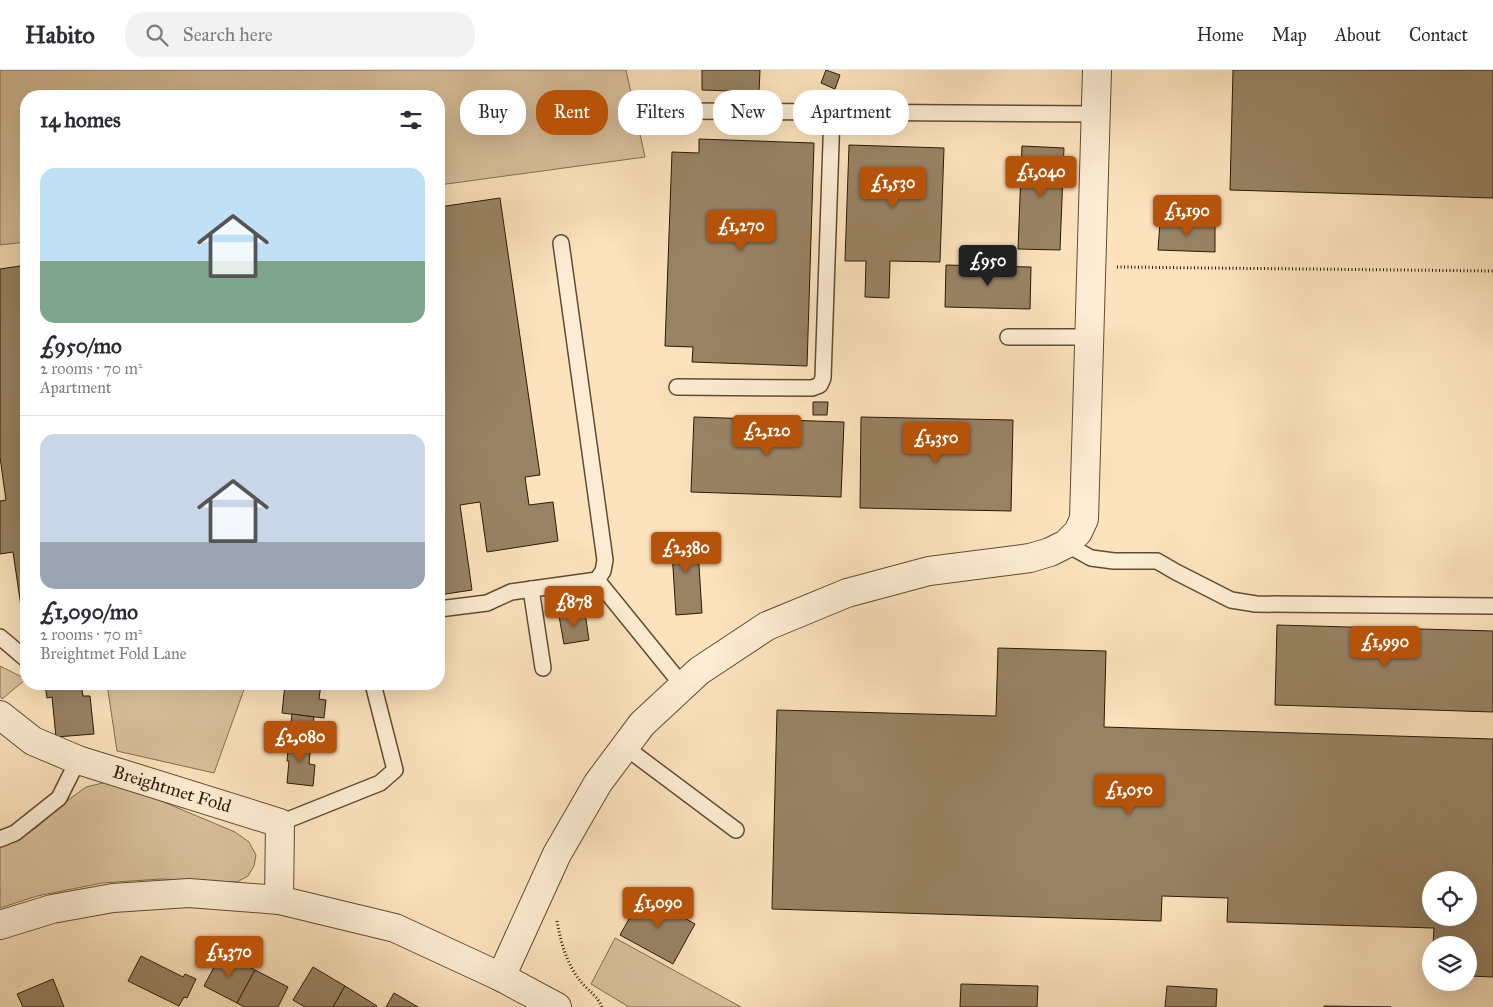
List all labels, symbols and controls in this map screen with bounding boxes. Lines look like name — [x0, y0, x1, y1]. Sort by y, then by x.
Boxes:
search box — [125, 12, 475, 57]
text: Habito — [25, 20, 95, 50]
icon: search — [143, 21, 171, 49]
text: Search here — [183, 23, 273, 46]
text: Home — [1197, 24, 1244, 46]
text: Map — [1272, 24, 1307, 46]
text: About — [1335, 24, 1381, 46]
text: Contact — [1409, 24, 1468, 46]
chip: Buy — [460, 90, 526, 135]
chip: Rent — [536, 90, 608, 135]
chip: Filters — [618, 90, 703, 135]
chip: New — [713, 90, 783, 135]
chip: Apartment — [793, 90, 909, 135]
icon: filters — [397, 106, 425, 134]
text: 14 homes — [40, 107, 121, 133]
pin: £1,040 — [1000, 156, 1082, 198]
text: £1,040 — [1016, 162, 1066, 181]
pin: £1,530 — [852, 166, 934, 209]
text: £1,530 — [871, 173, 915, 192]
pin: £1,190 — [1146, 194, 1228, 237]
icon: home — [188, 201, 278, 291]
text: £1,190 — [1164, 201, 1210, 220]
pin: £1,270 — [700, 210, 782, 252]
text: £1,270 — [718, 216, 764, 235]
pin: £950 — [958, 244, 1018, 287]
text: £950 — [970, 251, 1006, 270]
text: £950/mo — [40, 333, 122, 359]
text: 2 rooms · 70 m² — [40, 359, 143, 378]
text: Apartment — [40, 378, 112, 397]
pin: £2,120 — [726, 414, 808, 457]
text: £2,120 — [743, 421, 791, 440]
pin: £1,350 — [895, 422, 977, 464]
text: £1,350 — [914, 428, 958, 447]
icon: home — [188, 466, 278, 556]
pin: £2,380 — [645, 532, 727, 574]
text: £2,380 — [662, 538, 710, 557]
pin: £878 — [544, 586, 604, 628]
text: £878 — [556, 592, 592, 611]
text: £1,090/mo — [40, 599, 138, 625]
text: 2 rooms · 70 m² — [40, 625, 143, 644]
pin: £1,990 — [1344, 626, 1426, 668]
text: £1,990 — [1361, 632, 1409, 651]
text: Breightmet Fold Lane — [40, 644, 186, 663]
pin: £2,080 — [259, 720, 341, 763]
text: £2,080 — [275, 727, 325, 746]
street label: Breightmet Fold — [110, 761, 234, 818]
pin: £1,050 — [1088, 774, 1170, 816]
text: £1,050 — [1105, 780, 1153, 799]
map controls — [1422, 871, 1477, 991]
button: locate — [1422, 871, 1477, 926]
pin: £1,090 — [617, 886, 699, 929]
text: £1,090 — [634, 893, 682, 912]
pin: £1,370 — [188, 936, 270, 978]
button: layers — [1422, 936, 1477, 991]
text: £1,370 — [206, 942, 252, 961]

